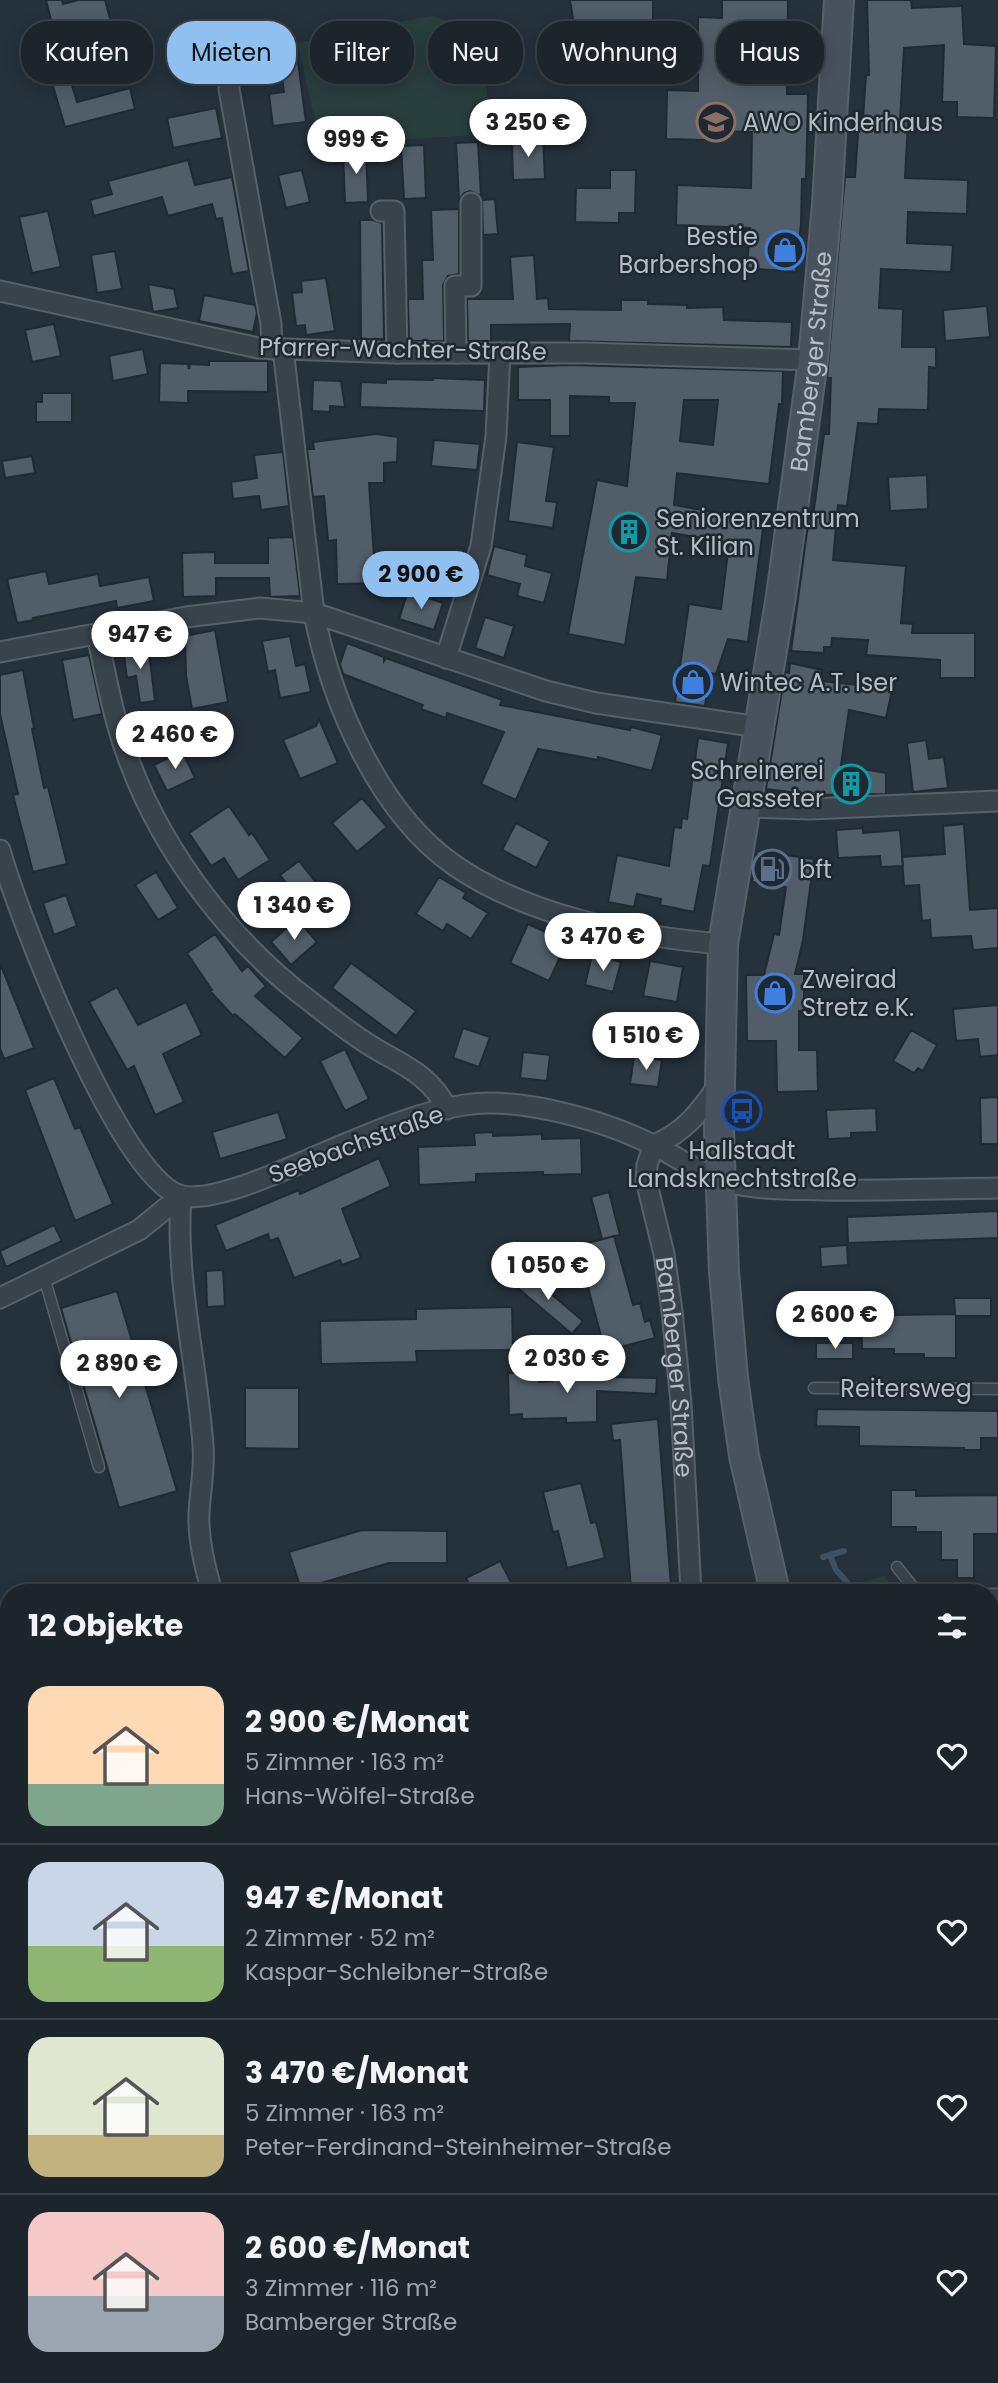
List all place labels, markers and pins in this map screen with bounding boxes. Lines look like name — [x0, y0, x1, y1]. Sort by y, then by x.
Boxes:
pin: 3 250 € — [463, 100, 593, 159]
school or university icon: AWO Kinderhaus — [695, 101, 737, 143]
place label: AWO Kinderhaus — [743, 106, 943, 139]
pin: 999 € — [307, 116, 405, 176]
place label: Bestie Barbershop — [619, 220, 758, 281]
shop icon: Bestie Barbershop — [764, 229, 806, 271]
place label: Seniorenzentrum St. Kilian — [656, 502, 860, 563]
building icon: Seniorenzentrum St. Kilian — [608, 511, 650, 553]
pin: 2 900 € — [356, 552, 486, 611]
pin: 947 € — [91, 612, 189, 671]
shop icon: Wintec A.T. Iser — [672, 661, 714, 703]
place label: Wintec A.T. Iser — [720, 666, 897, 699]
pin: 2 460 € — [110, 712, 240, 771]
place label: Schreinerei Gasseter — [690, 754, 824, 815]
building icon: Schreinerei Gasseter — [830, 763, 872, 805]
fuel station icon: bft — [751, 848, 793, 890]
place label: bft — [799, 853, 832, 886]
pin: 1 340 € — [229, 883, 359, 942]
pin: 3 470 € — [538, 914, 668, 973]
place label: Zweirad Stretz e.K. — [802, 963, 914, 1024]
shop icon: Zweirad Stretz e.K. — [754, 972, 796, 1014]
pin: 1 510 € — [581, 1012, 711, 1072]
bus stop icon: Hallstadt Landsknechtstraße — [721, 1090, 763, 1132]
place label: Hallstadt Landsknechtstraße — [627, 1134, 857, 1195]
pin: 1 050 € — [483, 1242, 613, 1302]
pin: 2 600 € — [770, 1292, 900, 1351]
pin: 2 030 € — [502, 1336, 632, 1395]
pin: 2 890 € — [54, 1340, 184, 1400]

